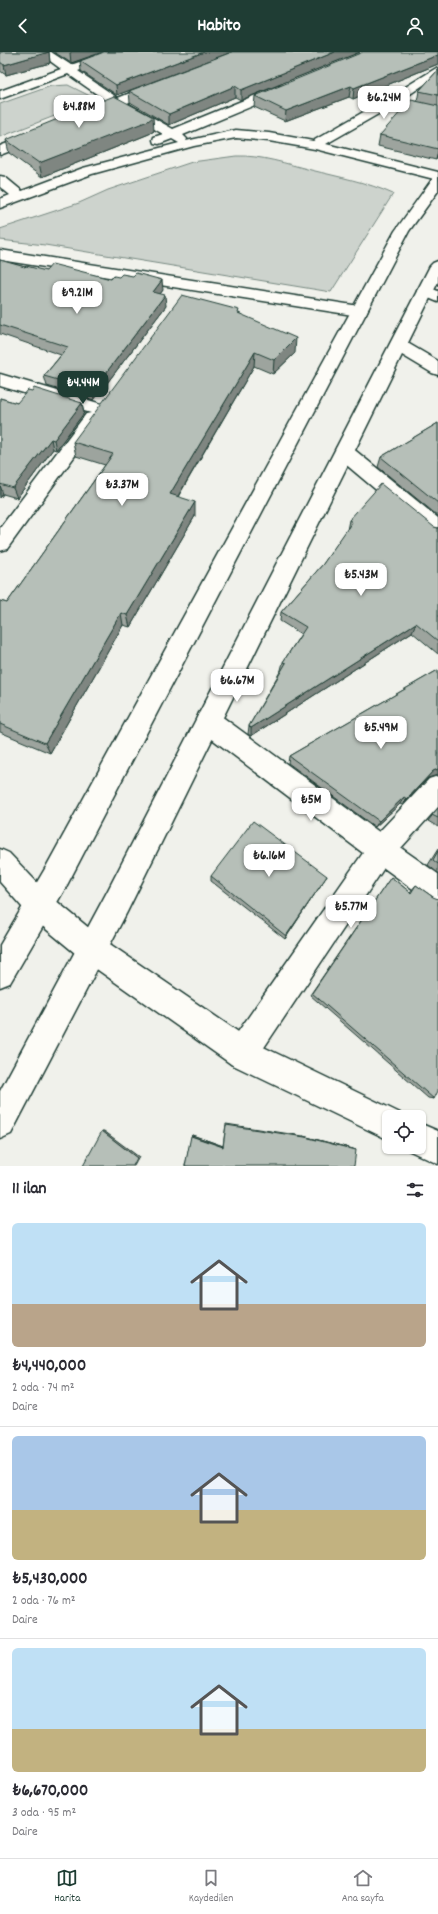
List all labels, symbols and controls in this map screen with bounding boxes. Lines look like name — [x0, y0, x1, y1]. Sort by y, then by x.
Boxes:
text: Habito — [197, 14, 241, 39]
icon: back — [12, 15, 34, 37]
icon: person — [404, 15, 426, 37]
pin: ₺6.24M — [351, 86, 417, 120]
text: ₺6.24M — [367, 89, 401, 108]
pin: ₺4.88M — [46, 95, 112, 129]
text: ₺4.88M — [63, 98, 95, 117]
pin: ₺9.21M — [44, 281, 110, 315]
text: ₺9.21M — [61, 284, 93, 303]
pin: ₺4.44M — [50, 371, 116, 405]
text: ₺4.44M — [66, 374, 100, 393]
pin: ₺3.37M — [89, 473, 155, 507]
text: ₺3.37M — [105, 476, 139, 495]
pin: ₺5.43M — [328, 563, 394, 597]
text: ₺5.43M — [344, 566, 378, 585]
pin: ₺6.67M — [204, 669, 270, 703]
text: ₺6.67M — [220, 672, 254, 691]
pin: ₺5.49M — [348, 716, 414, 750]
text: ₺5.49M — [364, 719, 398, 738]
pin: ₺5M — [292, 788, 330, 822]
text: ₺5M — [301, 791, 321, 810]
pin: ₺6.16M — [236, 844, 302, 878]
text: ₺6.16M — [253, 847, 285, 866]
pin: ₺5.77M — [318, 895, 384, 929]
text: ₺5.77M — [335, 898, 368, 917]
map controls — [382, 1110, 426, 1154]
button: locate — [382, 1110, 426, 1154]
text: 11 ilan — [12, 1178, 46, 1202]
icon: filters — [404, 1179, 426, 1201]
icon: home — [183, 1249, 255, 1321]
text: ₺4,440,000 — [12, 1355, 86, 1379]
text: 2 oda · 74 m² — [12, 1379, 75, 1398]
text: Daire — [12, 1398, 38, 1417]
icon: home — [183, 1462, 255, 1534]
text: ₺5,430,000 — [12, 1568, 87, 1592]
text: 2 oda · 76 m² — [12, 1592, 76, 1611]
text: Daire — [12, 1611, 38, 1630]
icon: home — [183, 1674, 255, 1746]
text: ₺6,670,000 — [12, 1780, 88, 1804]
text: 3 oda · 95 m² — [12, 1804, 76, 1823]
text: Daire — [12, 1823, 38, 1842]
tab: Harita — [54, 1867, 80, 1907]
tab: Kaydedilen — [189, 1867, 233, 1907]
tab: Ana sayfa — [342, 1867, 384, 1907]

